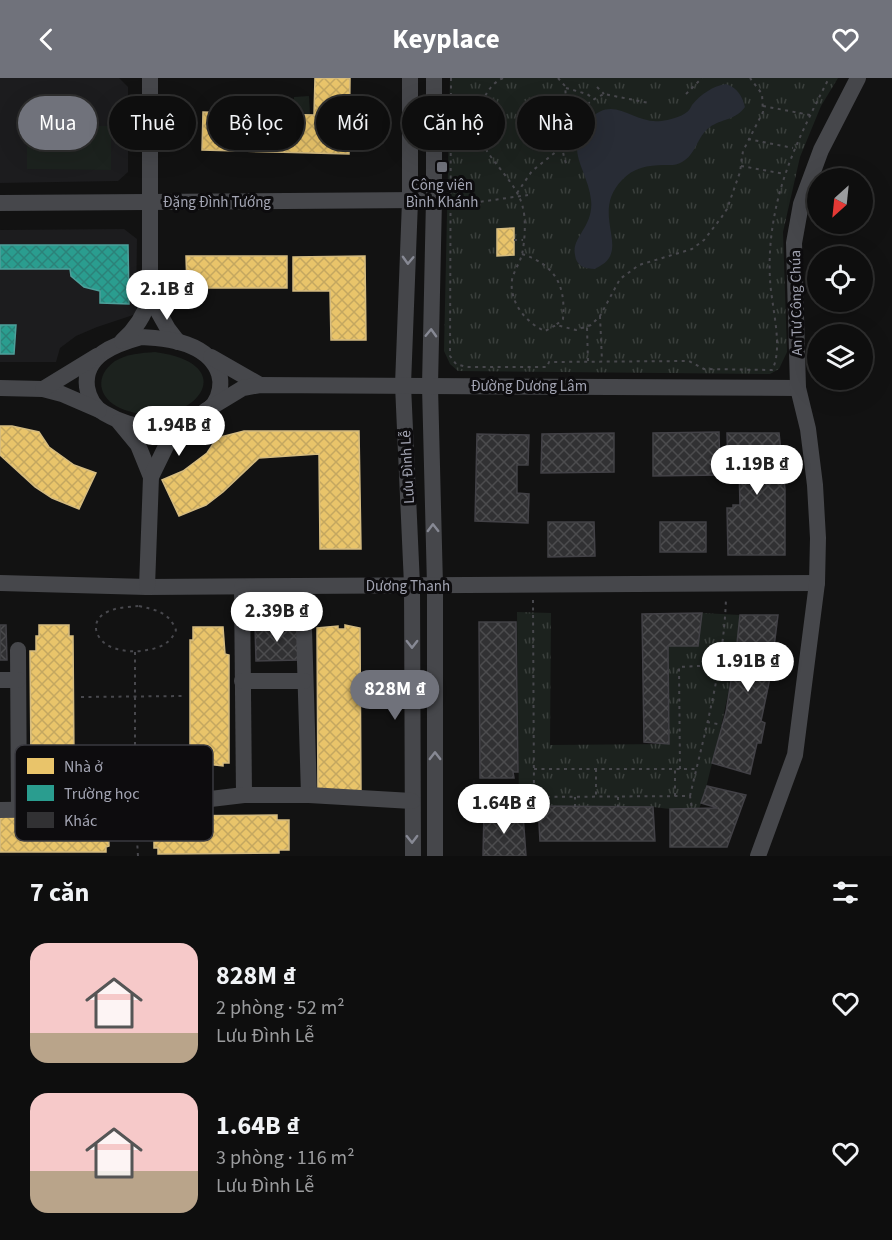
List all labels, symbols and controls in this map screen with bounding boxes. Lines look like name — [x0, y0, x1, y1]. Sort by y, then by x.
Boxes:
text: Keyplace — [392, 20, 500, 59]
icon: back — [30, 23, 63, 56]
icon: heart — [829, 23, 862, 56]
chip: Mua — [18, 96, 97, 150]
chip: Thuê — [109, 96, 196, 150]
chip: Bộ lọc — [208, 96, 304, 150]
chip: Mới — [316, 96, 390, 150]
chip: Căn hộ — [402, 96, 505, 150]
chip: Nhà — [517, 96, 595, 150]
marker: Công viên Bình Khánh — [435, 160, 449, 174]
north arrow — [807, 168, 873, 234]
map controls — [807, 168, 873, 390]
place label: Công viên Bình Khánh — [406, 175, 478, 213]
street label: Đặng Đình Tướng — [163, 192, 271, 213]
button: locate — [807, 246, 873, 312]
street label: An Tư Công Chúa — [785, 250, 808, 356]
one-way arrow — [401, 255, 414, 264]
pin: 2.1B ₫ — [118, 270, 216, 321]
text: 2.1B ₫ — [140, 275, 194, 303]
button: layers — [807, 324, 873, 390]
one-way arrow — [425, 328, 437, 337]
street label: Đường Dương Lâm — [471, 376, 587, 397]
pin: 1.94B ₫ — [124, 406, 234, 457]
text: 1.94B ₫ — [147, 411, 211, 439]
street label: Lưu Đình Lễ — [395, 430, 420, 504]
pin: 1.19B ₫ — [702, 445, 812, 496]
text: 1.19B ₫ — [725, 450, 789, 478]
one-way arrow — [427, 523, 440, 532]
street label: Dương Thanh — [366, 576, 450, 597]
pin: 2.39B ₫ — [222, 592, 332, 643]
text: 2.39B ₫ — [245, 597, 309, 625]
one-way arrow — [406, 639, 418, 648]
pin: 1.91B ₫ — [693, 642, 803, 693]
text: 1.91B ₫ — [716, 647, 780, 675]
pin: 828M ₫ — [346, 670, 444, 721]
text: 828M ₫ — [364, 675, 426, 703]
legend — [15, 745, 213, 841]
one-way arrow — [429, 751, 441, 760]
text: Nhà ở — [64, 756, 103, 778]
text: Trường học — [64, 783, 139, 805]
pin: 1.64B ₫ — [449, 784, 559, 835]
text: 1.64B ₫ — [472, 789, 536, 817]
text: Khác — [64, 810, 97, 832]
one-way arrow — [406, 834, 418, 843]
text: 7 căn — [30, 874, 89, 911]
icon: filters — [829, 876, 862, 909]
text: 828M ₫ — [216, 957, 296, 994]
icon: home — [78, 967, 150, 1039]
icon: heart — [829, 987, 862, 1020]
text: 2 phòng · 52 m² — [216, 994, 345, 1022]
text: Lưu Đình Lễ — [216, 1022, 314, 1050]
text: 1.64B ₫ — [216, 1107, 300, 1144]
icon: home — [78, 1117, 150, 1189]
icon: heart — [829, 1137, 862, 1170]
text: 3 phòng · 116 m² — [216, 1144, 355, 1172]
text: Lưu Đình Lễ — [216, 1172, 314, 1200]

